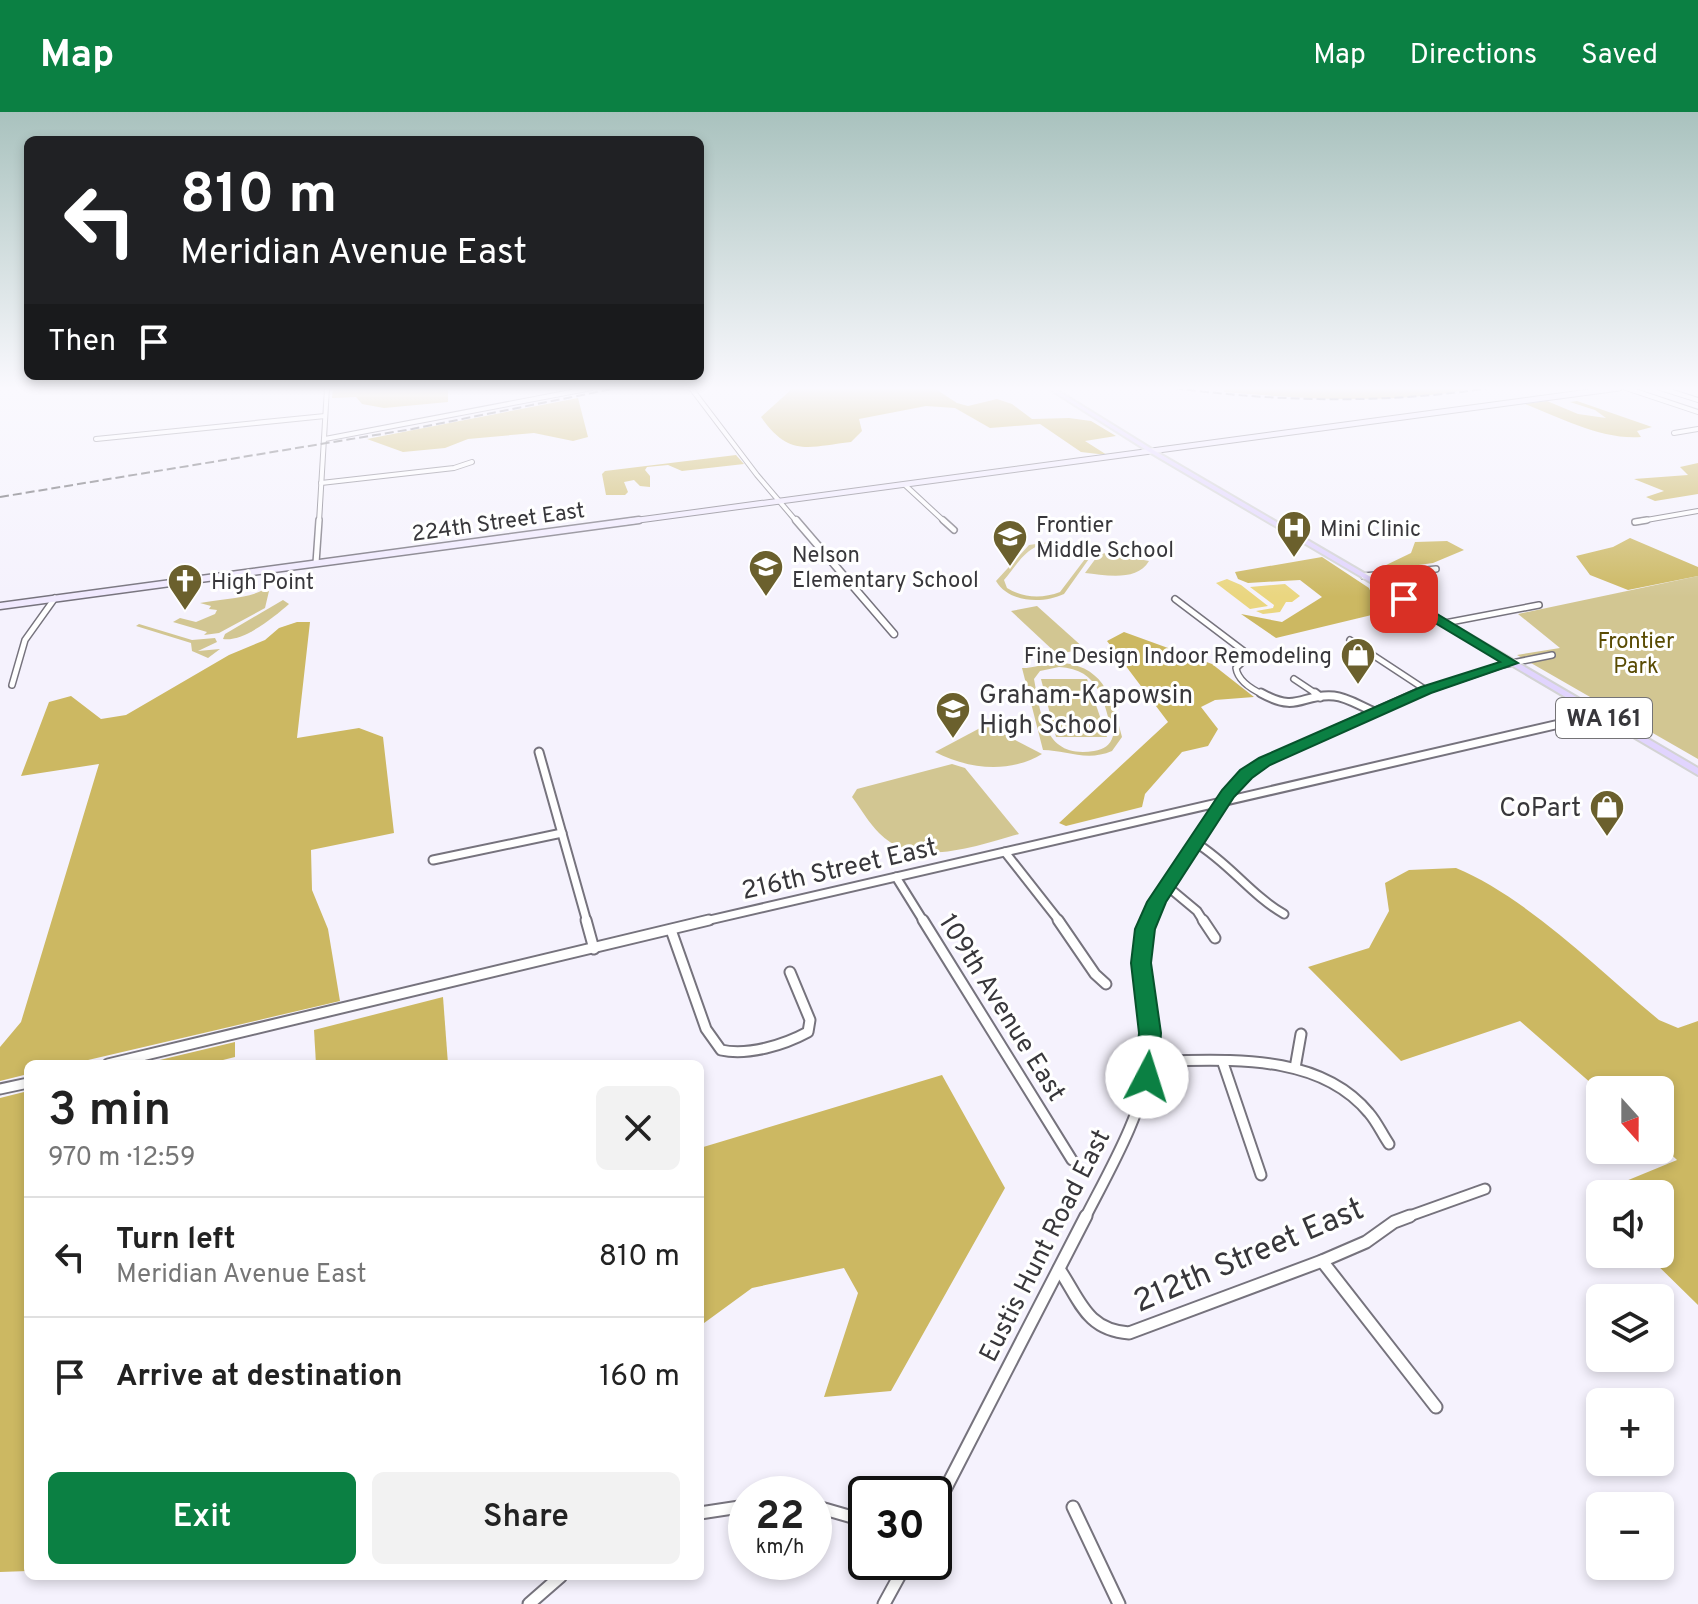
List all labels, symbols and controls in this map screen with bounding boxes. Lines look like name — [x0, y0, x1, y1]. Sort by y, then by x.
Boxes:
text: Map — [40, 32, 114, 81]
text: Map — [1313, 38, 1366, 74]
text: Directions — [1410, 38, 1537, 74]
text: Saved — [1581, 38, 1658, 74]
text: 810 m — [180, 162, 337, 232]
icon: left — [48, 168, 152, 272]
text: Meridian Avenue East — [180, 231, 527, 277]
icon: arrive — [132, 320, 176, 364]
text: Then — [48, 324, 116, 361]
street label: 224th Street East — [410, 498, 587, 549]
hospital icon: Mini Clinic — [1275, 509, 1313, 559]
place label: Frontier Middle School — [1036, 513, 1174, 565]
place label: Mini Clinic — [1320, 517, 1421, 544]
school or university icon: Frontier Middle School — [991, 518, 1029, 568]
place label: Nelson Elementary School — [792, 543, 979, 595]
school or university icon: Nelson Elementary School — [747, 548, 785, 598]
church icon: High Point — [166, 562, 204, 612]
pin — [1370, 565, 1438, 633]
place label: High Point — [211, 570, 314, 597]
icon: arrive — [1382, 577, 1426, 621]
park label: Frontier Park — [1597, 629, 1675, 681]
shop icon: Fine Design Indoor Remodeling — [1339, 636, 1377, 686]
place label: Fine Design Indoor Remodeling — [1024, 644, 1332, 671]
place label: Graham-Kapowsin High School — [979, 680, 1193, 743]
school or university icon: Graham-Kapowsin High School — [934, 690, 972, 740]
road number: WA 161 — [1556, 698, 1652, 738]
shop icon: CoPart — [1588, 788, 1626, 838]
place label: CoPart — [1499, 793, 1581, 826]
street label: 216th Street East — [739, 832, 941, 909]
street label: 109th Avenue East — [930, 908, 1072, 1108]
position arrow — [1105, 1035, 1189, 1119]
north arrow — [1586, 1076, 1674, 1164]
map controls — [1586, 1076, 1674, 1580]
text: 3 min — [48, 1082, 171, 1142]
button: close — [596, 1086, 680, 1170]
street label: Eustis Hunt Road East — [973, 1124, 1119, 1368]
text: 970 m · 12:59 — [48, 1142, 195, 1175]
button: sound — [1586, 1180, 1674, 1268]
street label: 212th Street East — [1128, 1190, 1370, 1323]
text: Turn left — [116, 1222, 236, 1259]
icon: left — [48, 1235, 92, 1279]
text: 810 m — [599, 1239, 680, 1276]
text: Meridian Avenue East — [116, 1259, 367, 1292]
button: layers — [1586, 1284, 1674, 1372]
icon: arrive — [48, 1355, 92, 1399]
text: Arrive at destination — [116, 1359, 402, 1396]
text: 160 m — [599, 1359, 680, 1396]
button: + — [1586, 1388, 1674, 1476]
button: Exit — [48, 1472, 356, 1564]
button: Share — [372, 1472, 680, 1564]
speed limit sign: 30 — [848, 1476, 952, 1580]
button: − — [1586, 1492, 1674, 1580]
text: 22 — [756, 1493, 804, 1543]
text: km/h — [756, 1535, 804, 1561]

